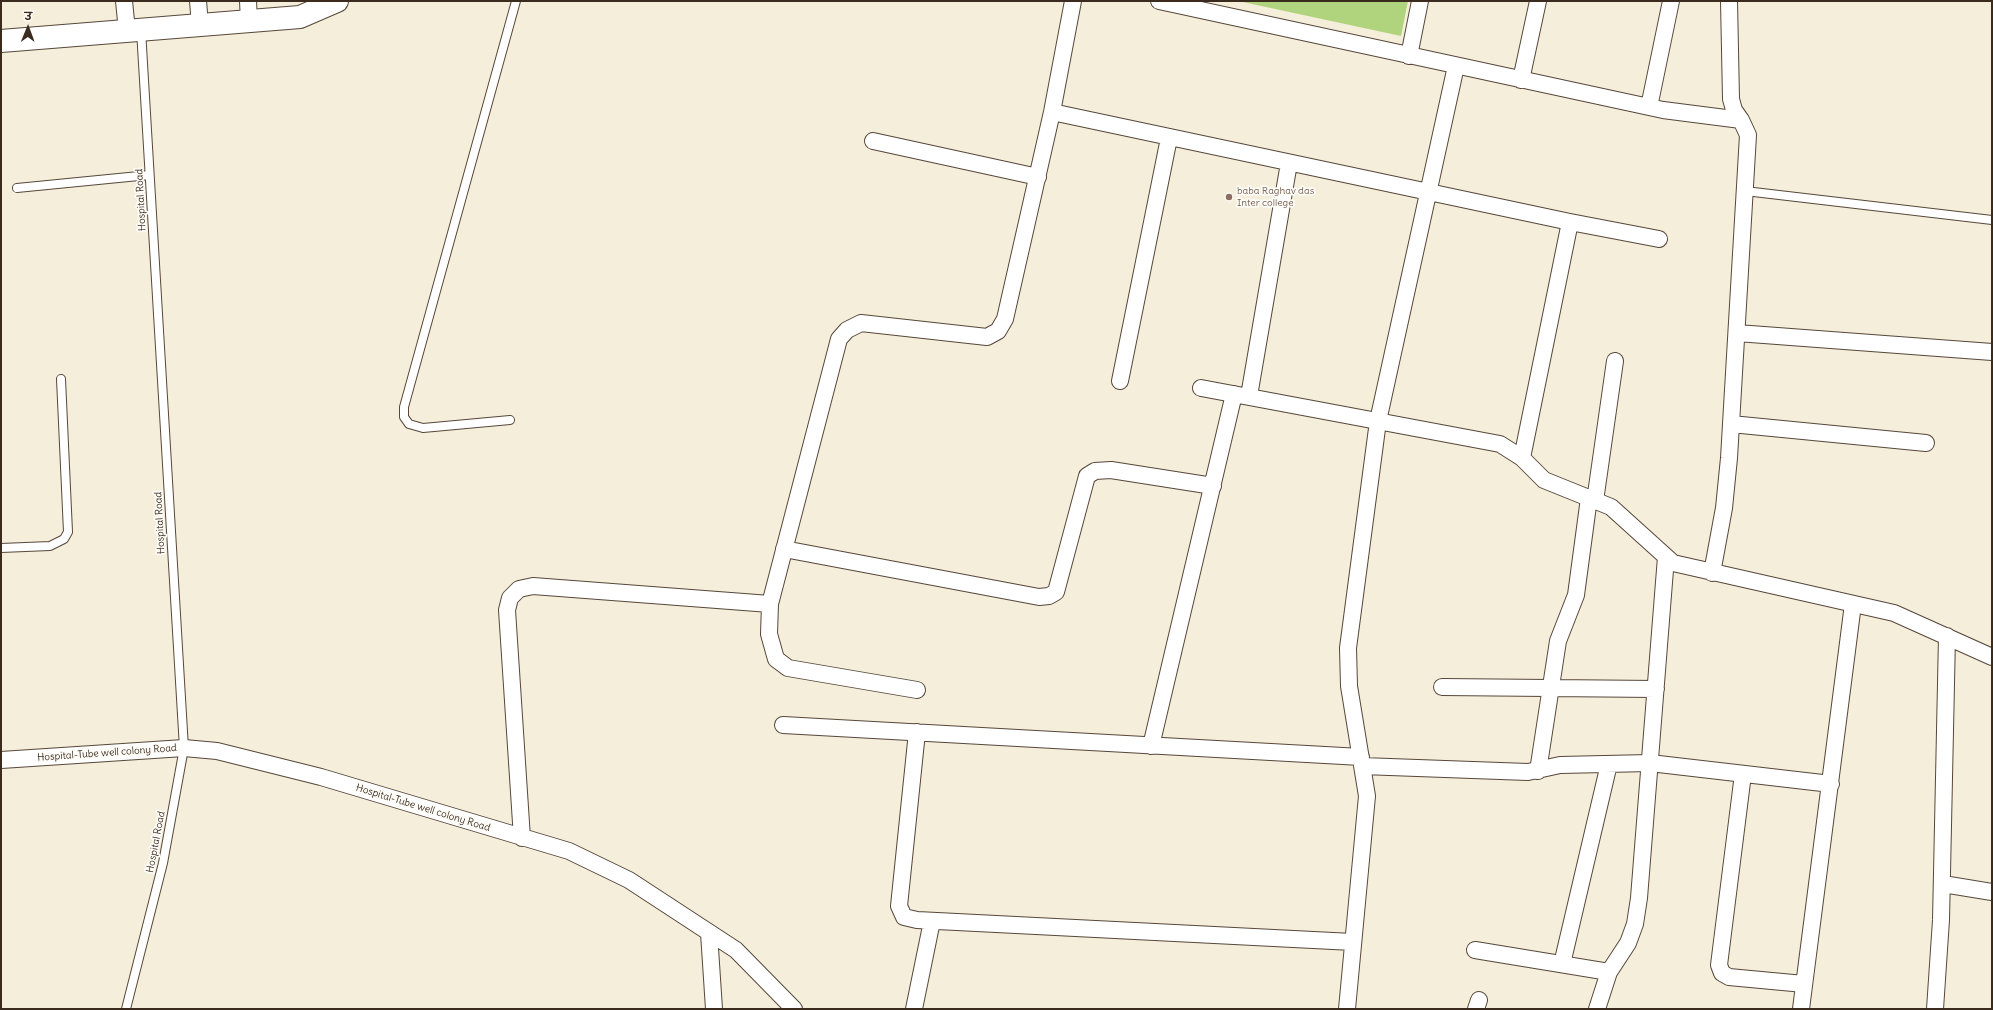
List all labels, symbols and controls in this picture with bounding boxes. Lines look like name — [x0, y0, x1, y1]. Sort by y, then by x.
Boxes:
north arrow — [8, 8, 48, 48]
text: उ — [24, 9, 32, 23]
street label: Hospital Road — [133, 169, 149, 231]
place label: baba Raghav das Inter college — [1237, 185, 1314, 208]
marker: baba Raghav das Inter college — [1224, 192, 1234, 202]
street label: Hospital Road — [152, 492, 168, 554]
street label: Hospital-Tube well colony Road — [37, 742, 177, 764]
street label: Hospital-Tube well colony Road — [354, 782, 492, 834]
street label: Hospital Road — [144, 810, 168, 874]

